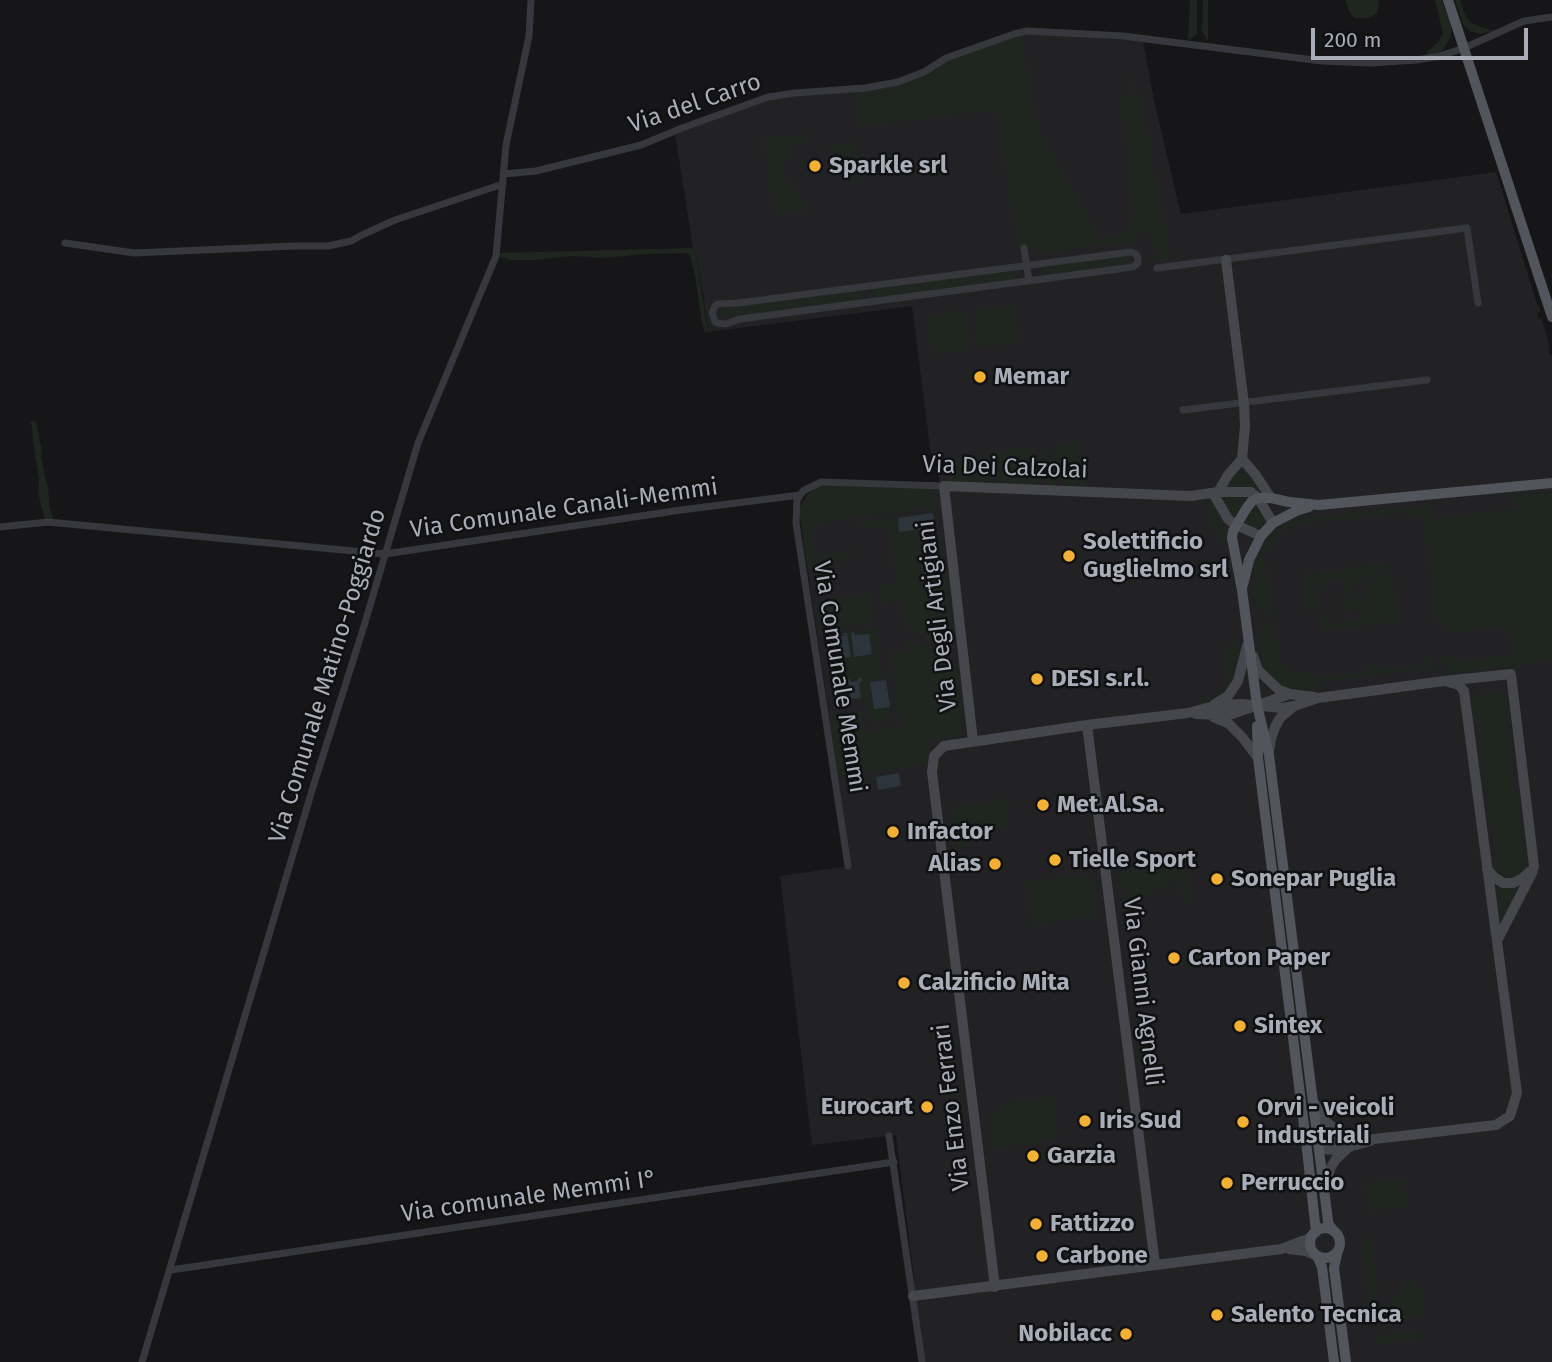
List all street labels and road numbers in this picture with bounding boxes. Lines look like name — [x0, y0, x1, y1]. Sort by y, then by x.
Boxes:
street label: Via del Carro — [625, 68, 765, 140]
street label: Via Dei Calzolai — [922, 451, 1088, 485]
street label: Via Comunale Canali-Memmi — [408, 473, 720, 545]
street label: Via Comunale Matino-Poggiardo — [263, 505, 393, 847]
street label: Via Degli Artigiani — [912, 519, 964, 713]
street label: Via Comunale Memmi — [806, 559, 872, 795]
street label: Via Gianni Agnelli — [1116, 896, 1168, 1088]
street label: Via Enzo Ferrari — [927, 1022, 977, 1192]
street label: Via comunale Memmi I° — [399, 1165, 659, 1229]

